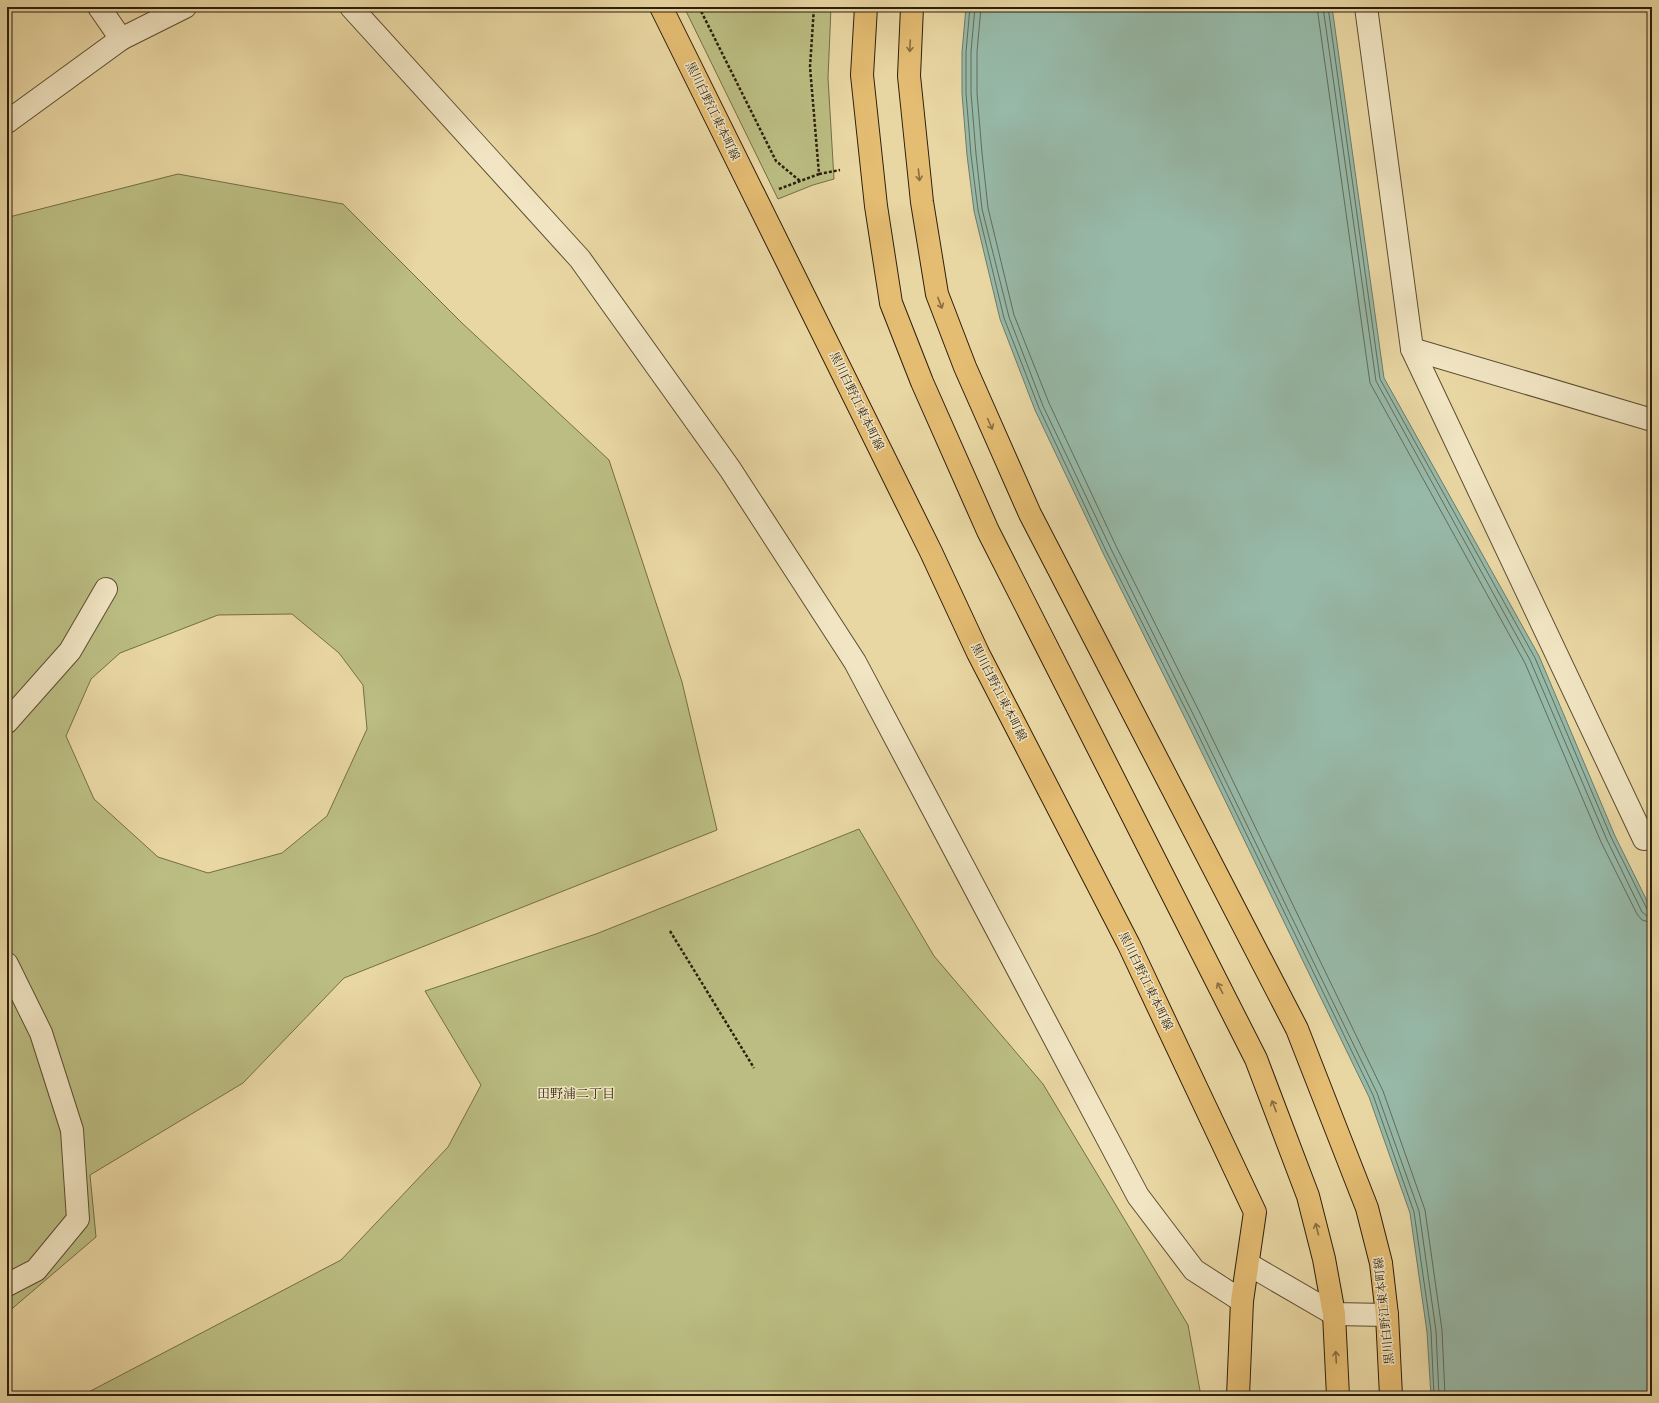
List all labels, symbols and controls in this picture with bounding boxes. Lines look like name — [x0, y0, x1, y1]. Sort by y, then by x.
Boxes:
one-way arrow — [907, 39, 914, 52]
street label: 黒川白野江東本町線 — [682, 59, 744, 163]
one-way arrow — [915, 168, 923, 181]
one-way arrow — [937, 297, 945, 309]
street label: 黒川白野江東本町線 — [826, 349, 888, 453]
one-way arrow — [987, 417, 994, 429]
street label: 黒川白野江東本町線 — [967, 640, 1031, 744]
street label: 黒川白野江東本町線 — [1115, 929, 1177, 1033]
one-way arrow — [1216, 983, 1223, 995]
district label: 田野浦二丁目 — [537, 1085, 615, 1102]
one-way arrow — [1269, 1101, 1277, 1113]
one-way arrow — [1312, 1223, 1320, 1236]
street label: 黒川白野江東本町線 — [1370, 1256, 1398, 1366]
one-way arrow — [1333, 1351, 1340, 1364]

